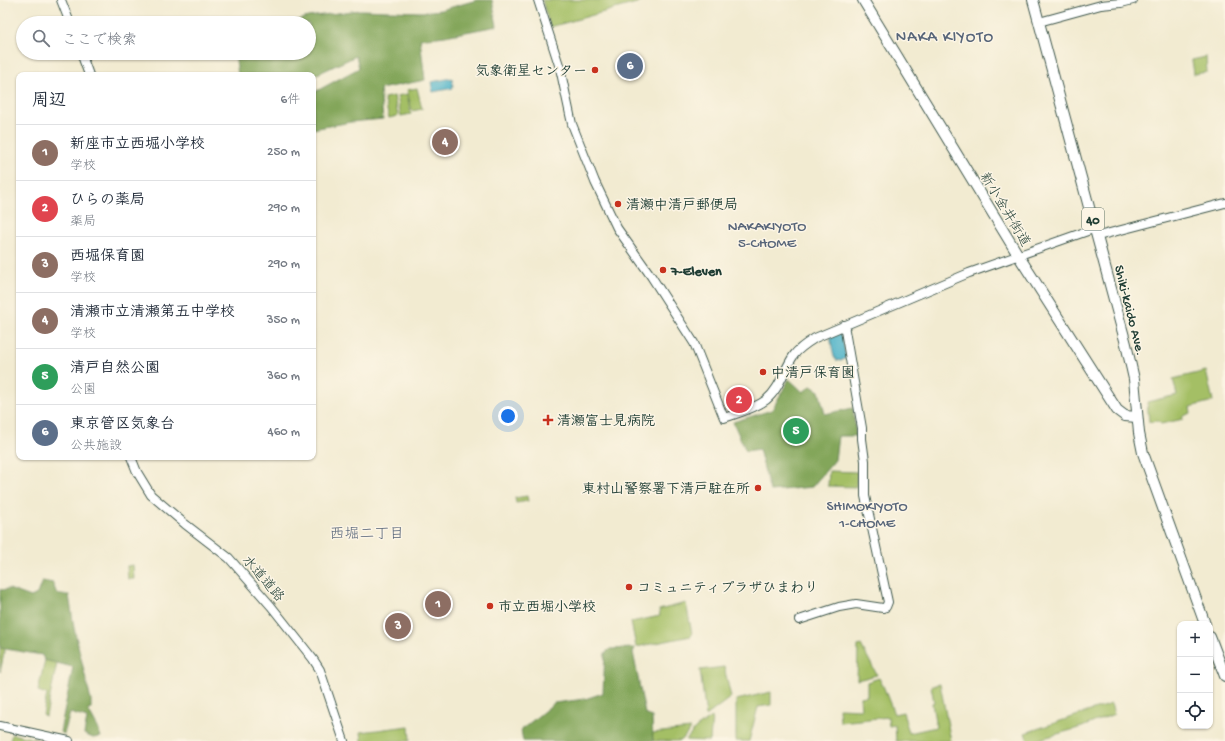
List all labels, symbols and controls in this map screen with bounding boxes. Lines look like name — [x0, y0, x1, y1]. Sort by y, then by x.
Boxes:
search box — [16, 16, 316, 60]
icon: search — [30, 27, 52, 49]
district label: NAKA KIYOTO — [896, 29, 994, 48]
text: ここで検索 — [62, 32, 137, 50]
pin: 6 — [617, 51, 643, 81]
place label: 気象衛星センター — [475, 63, 587, 81]
marker: 気象衛星センター — [590, 65, 600, 75]
text: 周辺 — [32, 92, 66, 112]
text: 6件 — [280, 93, 300, 108]
pin: 4 — [432, 127, 458, 157]
text: 新座市立西堀小学校 — [70, 136, 205, 154]
text: 1 — [42, 145, 48, 160]
text: 250 m — [267, 145, 300, 160]
text: 学校 — [70, 159, 96, 174]
street label: 新小金井街道 — [975, 170, 1033, 251]
text: ひらの薬局 — [70, 192, 145, 210]
place label: 清瀬中清戸郵便局 — [626, 197, 738, 215]
marker: 清瀬中清戸郵便局 — [613, 199, 623, 209]
text: 2 — [42, 201, 48, 216]
text: 290 m — [267, 201, 300, 216]
road number: 40 — [1082, 208, 1104, 230]
text: 薬局 — [70, 215, 96, 230]
district label: NAKAKIYOTO 5-CHOME — [728, 218, 806, 253]
text: 西堀保育園 — [70, 248, 145, 266]
text: 3 — [42, 257, 48, 272]
text: 290 m — [267, 257, 300, 272]
place label: 7-Eleven — [670, 264, 722, 281]
street label: Shiki-kaido Ave. — [1109, 264, 1148, 358]
marker: 7-Eleven — [658, 265, 668, 275]
text: 学校 — [70, 271, 96, 286]
text: 清瀬市立清瀬第五中学校 — [70, 304, 235, 322]
text: 4 — [42, 313, 48, 328]
text: 350 m — [267, 313, 300, 328]
text: 学校 — [70, 327, 96, 342]
text: 清戸自然公園 — [70, 360, 160, 378]
place label: 中清戸保育園 — [771, 365, 855, 383]
marker: 中清戸保育園 — [758, 367, 768, 377]
text: 5 — [42, 369, 48, 384]
text: 360 m — [267, 369, 300, 384]
text: 公園 — [70, 383, 96, 398]
pin: 2 — [726, 385, 752, 415]
your location — [498, 406, 518, 426]
place label: 清瀬富士見病院 — [557, 413, 655, 431]
marker: 清瀬富士見病院 — [542, 414, 554, 426]
text: 東京管区気象台 — [70, 416, 175, 434]
pin: 5 — [783, 416, 809, 446]
text: 6 — [42, 425, 48, 440]
text: 460 m — [268, 425, 300, 440]
text: 公共施設 — [70, 439, 122, 454]
place label: 東村山警察署下清戸駐在所 — [582, 481, 750, 499]
marker: 東村山警察署下清戸駐在所 — [753, 483, 763, 493]
district label: SHIMOKIYOTO 1-CHOME — [826, 498, 908, 533]
district label: 西堀二丁目 — [329, 526, 405, 544]
street label: 水道道路 — [237, 553, 287, 606]
place label: コミュニティプラザひまわり — [637, 581, 818, 598]
marker: コミュニティプラザひまわり — [624, 582, 634, 592]
pin: 1 — [425, 589, 451, 619]
place label: 市立西堀小学校 — [498, 600, 596, 617]
marker: 市立西堀小学校 — [485, 601, 495, 611]
pin: 3 — [385, 611, 411, 641]
map controls — [1177, 621, 1213, 729]
button: + — [1177, 621, 1213, 657]
button: − — [1177, 657, 1213, 693]
button: locate — [1177, 693, 1213, 729]

